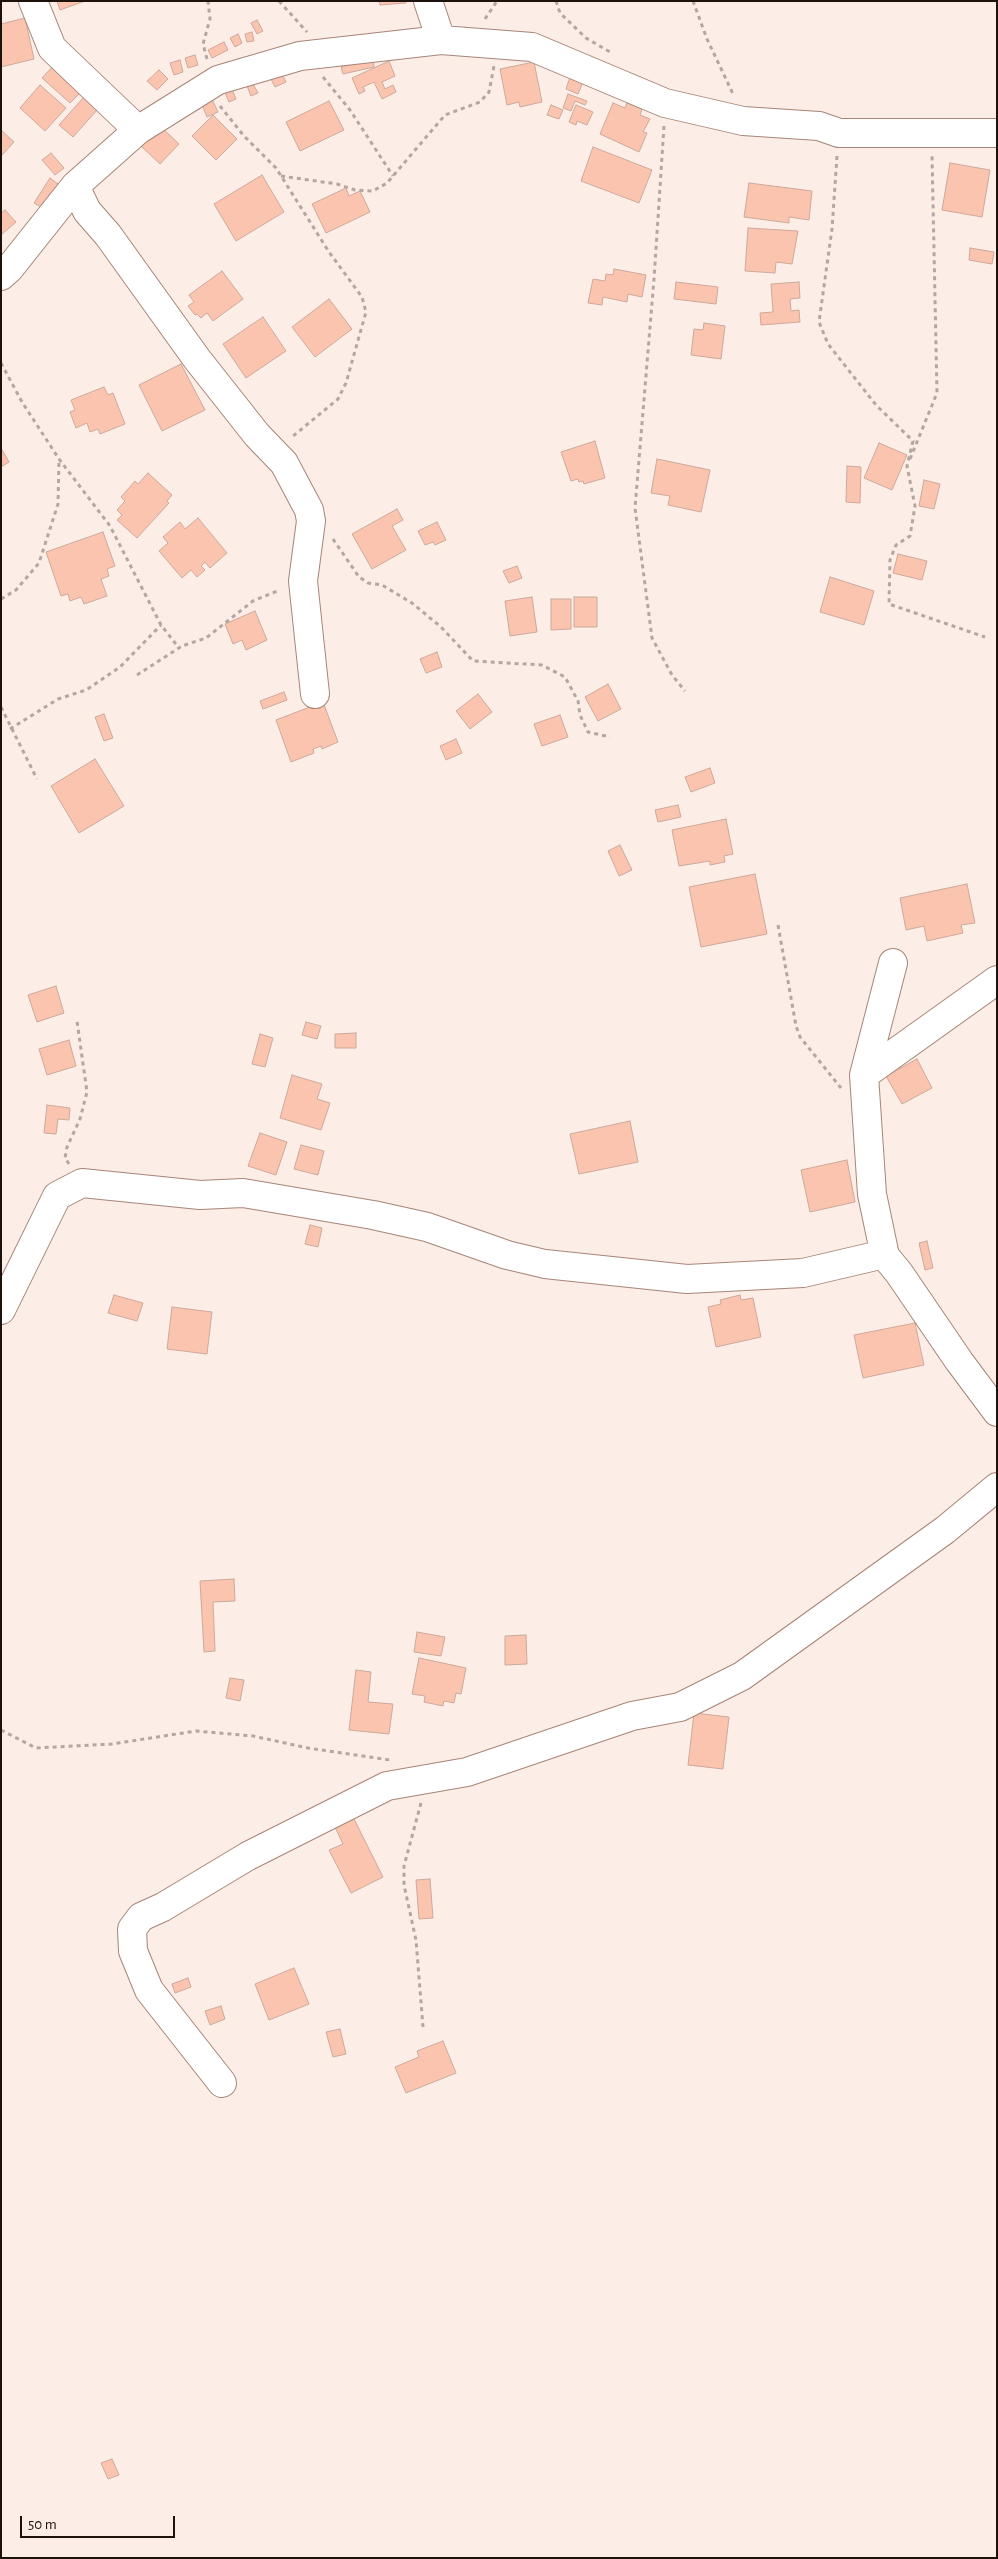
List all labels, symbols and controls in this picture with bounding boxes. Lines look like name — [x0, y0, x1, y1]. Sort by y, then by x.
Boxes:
scale bar — [22, 2506, 178, 2538]
text: 50 m — [28, 2517, 57, 2532]

